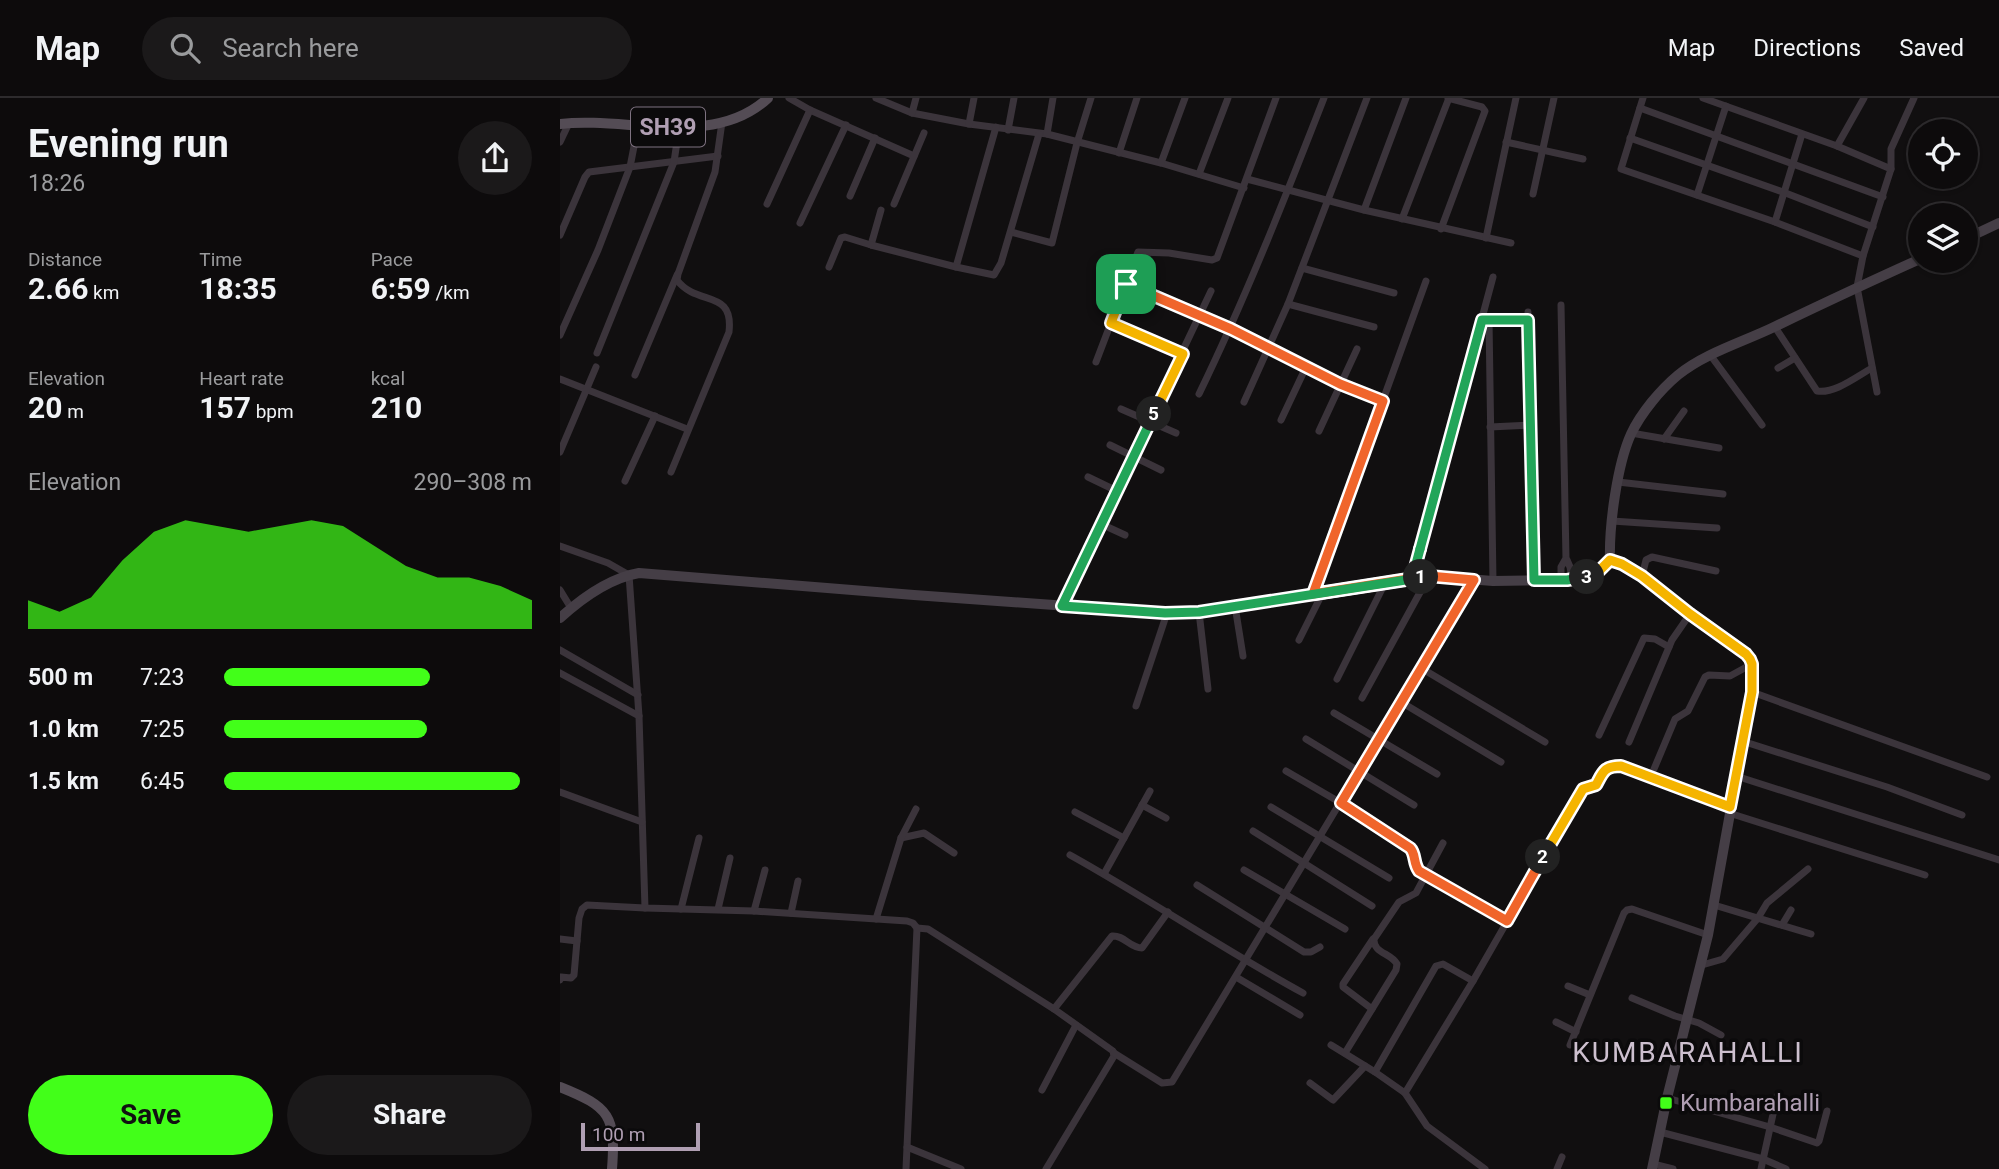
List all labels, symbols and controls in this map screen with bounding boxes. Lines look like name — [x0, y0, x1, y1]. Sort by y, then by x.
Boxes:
search box — [142, 17, 632, 80]
text: Map — [35, 29, 100, 68]
icon: search — [166, 29, 204, 67]
text: Search here — [222, 33, 359, 63]
text: Map — [1668, 34, 1715, 62]
text: Directions — [1753, 34, 1861, 62]
text: Saved — [1899, 34, 1964, 62]
road number: SH39 — [631, 108, 705, 146]
map controls — [1908, 119, 1978, 273]
button: locate — [1908, 119, 1978, 189]
button: share — [458, 121, 532, 195]
text: Evening run — [28, 122, 229, 166]
text: 18:26 — [28, 170, 85, 197]
button: layers — [1908, 203, 1978, 273]
text: Distance — [28, 248, 102, 271]
text: Time — [199, 248, 242, 271]
text: Pace — [371, 248, 413, 271]
pin — [1096, 254, 1156, 314]
icon: arrive — [1107, 265, 1145, 303]
text: 2.66 — [28, 271, 88, 306]
text: 18:35 — [199, 271, 277, 306]
text: 6:59 — [371, 271, 431, 306]
text: km — [88, 281, 119, 304]
text: /km — [431, 281, 470, 304]
text: Elevation — [28, 367, 105, 390]
text: Heart rate — [199, 367, 284, 390]
text: kcal — [371, 367, 405, 390]
text: 20 — [28, 390, 62, 425]
text: 157 — [199, 390, 251, 425]
text: 210 — [371, 390, 422, 425]
pin: 5 — [1136, 396, 1172, 432]
text: m — [62, 400, 84, 423]
text: bpm — [251, 400, 294, 423]
text: 5 — [1148, 402, 1159, 425]
text: Elevation — [28, 469, 121, 496]
text: 290–308 m — [413, 469, 532, 496]
pin: 1 — [1404, 560, 1438, 594]
pin: 3 — [1570, 560, 1604, 594]
text: 1 — [1415, 565, 1426, 588]
text: 3 — [1581, 565, 1592, 588]
text: 500 m — [28, 664, 93, 691]
text: 7:23 — [140, 664, 184, 691]
text: 1.0 km — [28, 716, 99, 743]
text: 7:25 — [140, 716, 184, 743]
text: 1.5 km — [28, 768, 99, 795]
text: 6:45 — [140, 768, 184, 795]
pin: 2 — [1525, 840, 1560, 874]
text: 2 — [1537, 845, 1548, 868]
district label: KUMBARAHALLI — [1572, 1036, 1804, 1069]
button: Save — [28, 1075, 273, 1155]
button: Share — [287, 1075, 532, 1155]
place label: Kumbarahalli — [1680, 1089, 1820, 1117]
marker: Kumbarahalli — [1658, 1095, 1674, 1111]
scale bar — [581, 1120, 700, 1152]
text: 100 m — [592, 1123, 645, 1146]

